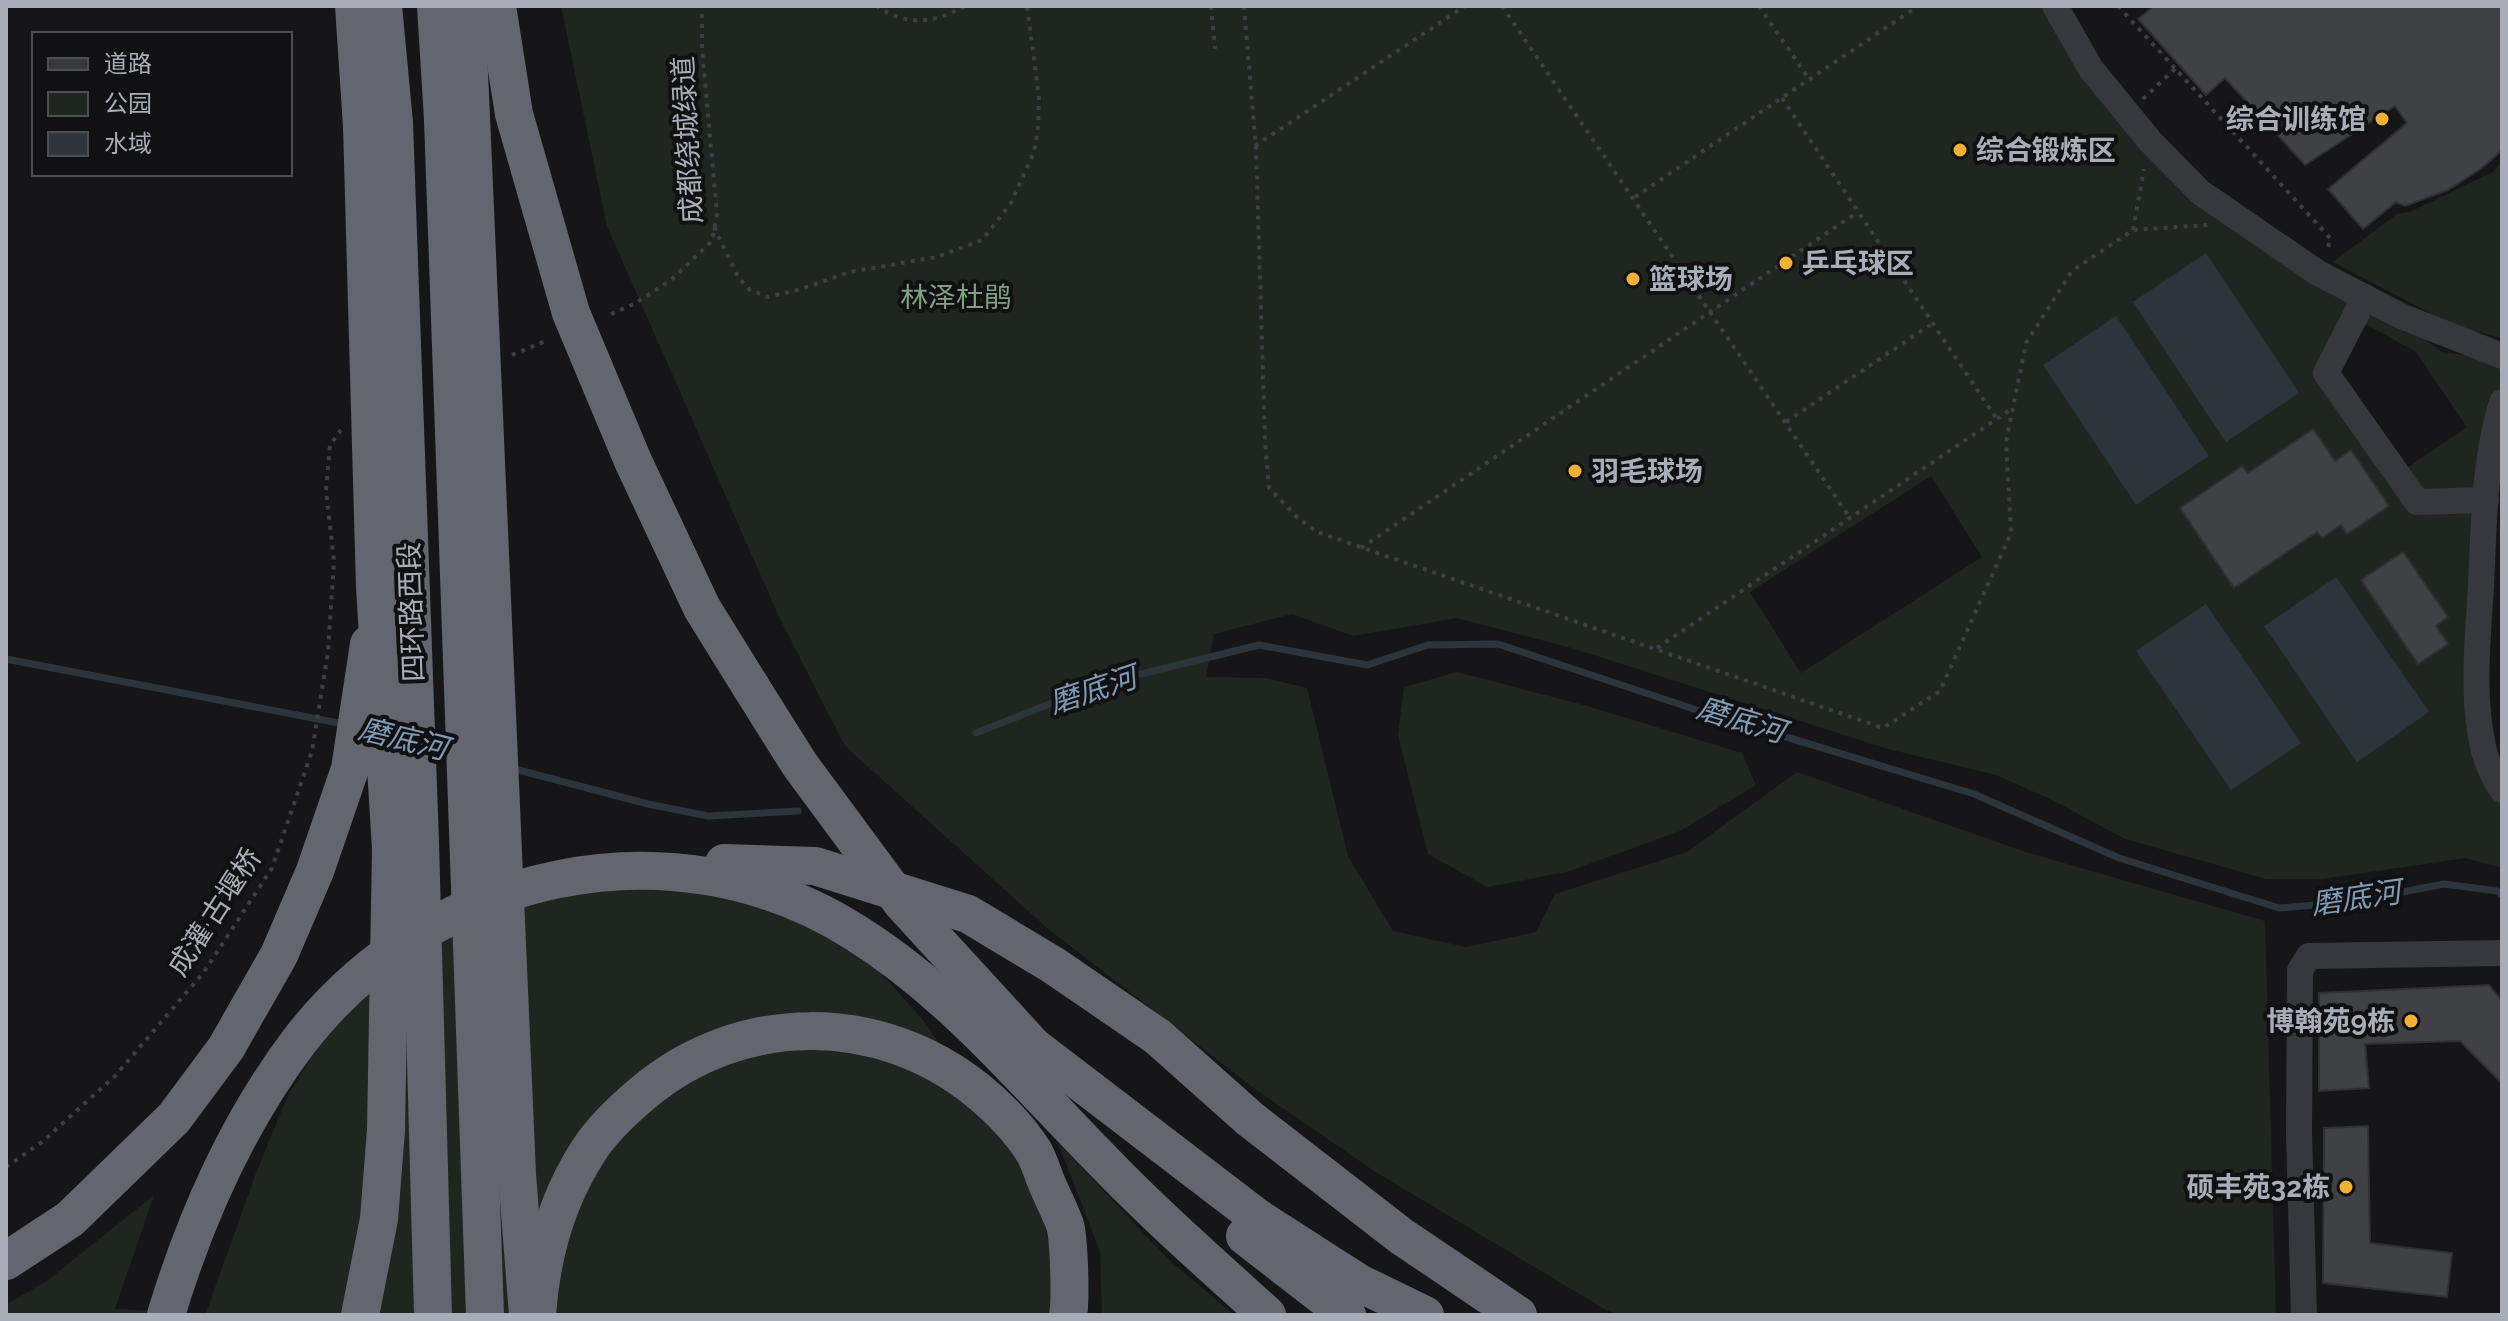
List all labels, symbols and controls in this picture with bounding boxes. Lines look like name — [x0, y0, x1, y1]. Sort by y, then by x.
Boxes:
legend — [32, 32, 292, 176]
text: 道路 — [104, 49, 152, 78]
street label: 成都绕城绿道 — [667, 55, 708, 225]
text: 公园 — [104, 89, 152, 118]
place label: 综合训练馆 — [2226, 103, 2366, 136]
marker: 综合训练馆 — [2373, 110, 2391, 128]
text: 水域 — [104, 129, 152, 158]
place label: 综合锻炼区 — [1976, 134, 2116, 167]
marker: 综合锻炼区 — [1951, 141, 1969, 159]
place label: 乒乓球区 — [1802, 247, 1914, 280]
marker: 乒乓球区 — [1777, 254, 1795, 272]
place label: 篮球场 — [1649, 263, 1733, 296]
marker: 篮球场 — [1624, 270, 1642, 288]
park label: 林泽杜鹃 — [900, 281, 1012, 314]
place label: 羽毛球场 — [1591, 455, 1703, 488]
marker: 羽毛球场 — [1566, 462, 1584, 480]
street label: 四环路西段 — [393, 541, 430, 683]
water label: 磨底河 — [1045, 657, 1146, 720]
water label: 磨底河 — [1693, 690, 1794, 751]
water label: 磨底河 — [355, 711, 456, 768]
street label: 成灌·古堰桥 — [161, 842, 268, 982]
water label: 磨底河 — [2309, 873, 2408, 921]
place label: 博翰苑9栋 — [2267, 1005, 2395, 1038]
marker: 博翰苑9栋 — [2402, 1012, 2420, 1030]
place label: 硕丰苑32栋 — [2187, 1171, 2330, 1204]
marker: 硕丰苑32栋 — [2337, 1178, 2355, 1196]

